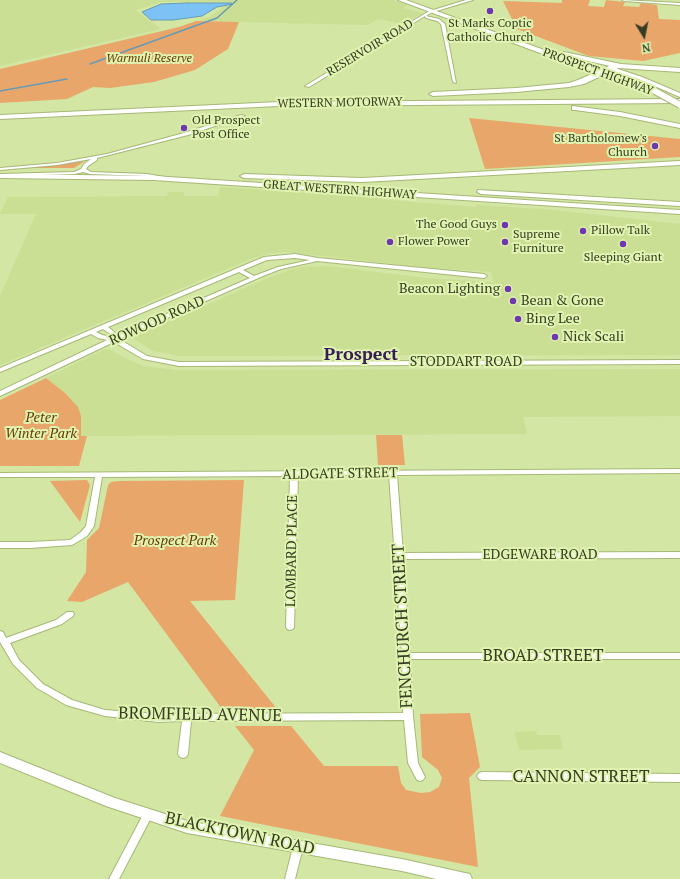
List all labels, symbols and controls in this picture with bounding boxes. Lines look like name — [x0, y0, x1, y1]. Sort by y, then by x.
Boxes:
marker: St Marks Coptic Catholic Church — [485, 6, 495, 16]
street label: RESERVOIR ROAD — [324, 16, 416, 80]
north arrow — [624, 16, 664, 56]
place label: St Marks Coptic Catholic Church — [447, 17, 533, 45]
text: N — [641, 40, 651, 55]
street label: PROSPECT HIGHWAY — [541, 45, 655, 99]
park label: Warmuli Reserve — [106, 52, 192, 66]
street label: WESTERN MOTORWAY — [277, 95, 403, 111]
place label: Old Prospect Post Office — [192, 114, 261, 142]
marker: Old Prospect Post Office — [179, 123, 189, 133]
place label: St Bartholomew's Church — [554, 132, 647, 160]
marker: St Bartholomew's Church — [650, 141, 660, 151]
street label: GREAT WESTERN HIGHWAY — [263, 177, 417, 203]
place label: The Good Guys — [416, 218, 497, 232]
marker: The Good Guys — [500, 220, 510, 230]
place label: Pillow Talk — [591, 224, 650, 238]
marker: Pillow Talk — [578, 226, 588, 236]
place label: Supreme Furniture — [513, 228, 564, 256]
place label: Flower Power — [398, 235, 469, 249]
marker: Flower Power — [385, 237, 395, 247]
marker: Supreme Furniture — [500, 237, 510, 247]
marker: Sleeping Giant — [618, 239, 628, 249]
place label: Sleeping Giant — [584, 251, 662, 265]
place label: Beacon Lighting — [399, 281, 500, 297]
marker: Beacon Lighting — [503, 284, 513, 294]
street label: ROWOOD ROAD — [107, 292, 207, 350]
place label: Bean & Gone — [521, 293, 604, 309]
marker: Bean & Gone — [508, 296, 518, 306]
place label: Bing Lee — [526, 311, 580, 327]
marker: Bing Lee — [513, 314, 523, 324]
place label: Nick Scali — [563, 329, 624, 345]
marker: Nick Scali — [550, 332, 560, 342]
district label: Prospect — [324, 344, 398, 366]
street label: STODDART ROAD — [410, 354, 522, 370]
park label: Peter Winter Park — [5, 410, 77, 442]
street label: ALDGATE STREET — [282, 465, 398, 483]
street label: LOMBARD PLACE — [283, 495, 301, 607]
park label: Prospect Park — [134, 533, 216, 549]
street label: FENCHURCH STREET — [388, 543, 418, 709]
street label: EDGEWARE ROAD — [482, 547, 598, 563]
street label: BROAD STREET — [483, 646, 603, 666]
street label: BROMFIELD AVENUE — [118, 703, 282, 727]
street label: CANNON STREET — [513, 767, 649, 787]
street label: BLACKTOWN ROAD — [163, 808, 317, 860]

